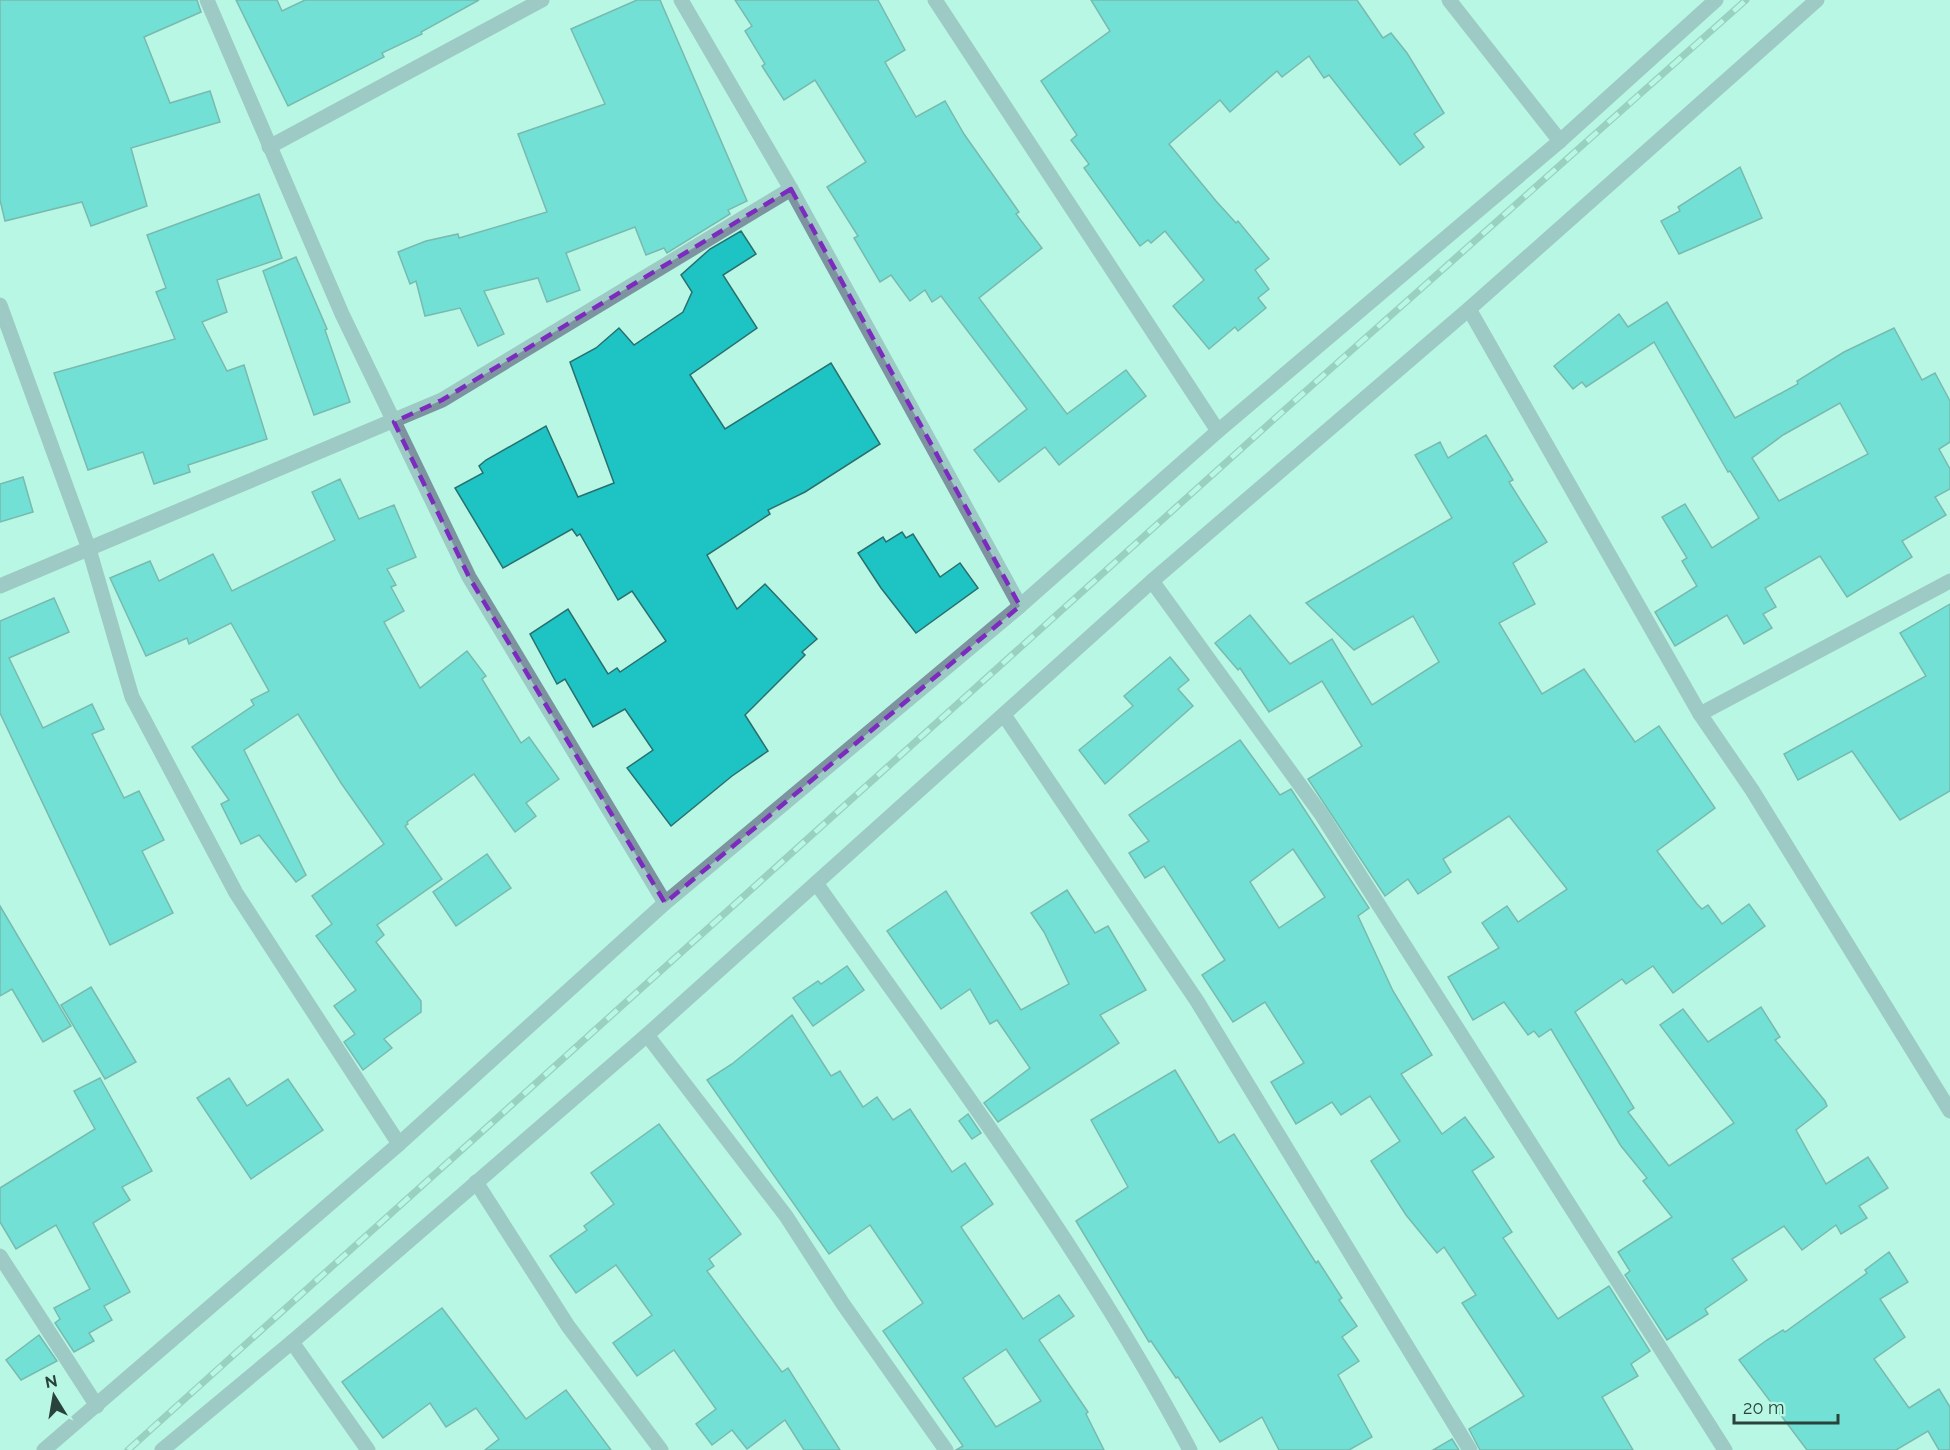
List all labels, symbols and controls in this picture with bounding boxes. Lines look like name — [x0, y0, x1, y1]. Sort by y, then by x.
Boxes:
north arrow — [24, 1366, 84, 1426]
text: N — [43, 1371, 59, 1392]
scale bar — [1734, 1387, 1838, 1425]
text: 20 m — [1743, 1397, 1785, 1418]

